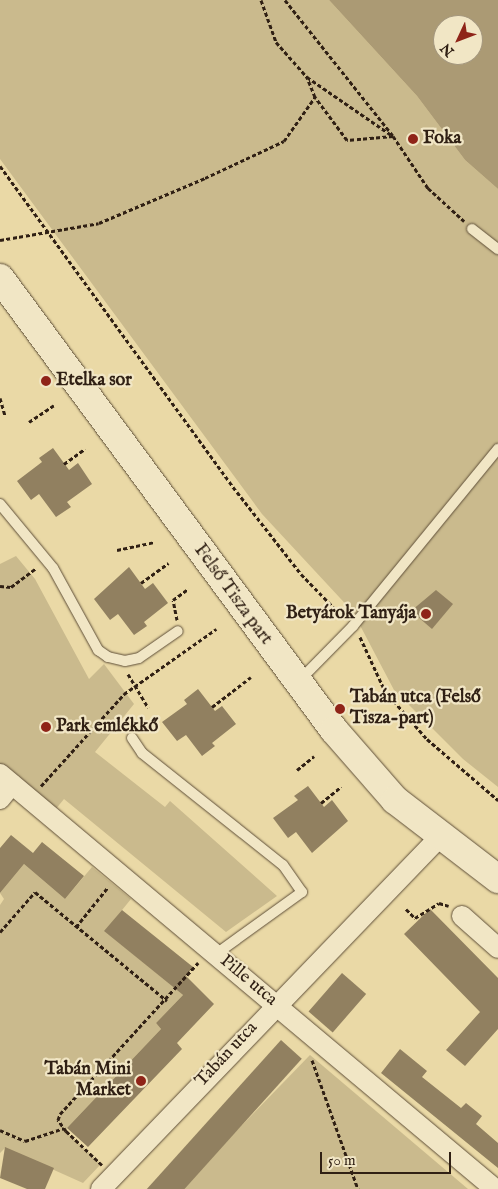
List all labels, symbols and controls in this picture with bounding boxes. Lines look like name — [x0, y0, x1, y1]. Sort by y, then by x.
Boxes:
north arrow — [433, 15, 483, 65]
text: N — [437, 39, 458, 60]
place label: Foka — [423, 128, 461, 150]
marker: Foka — [407, 133, 419, 145]
place label: Etelka sor — [56, 370, 132, 392]
marker: Etelka sor — [40, 375, 52, 387]
street label: Felső Tisza part — [188, 540, 276, 650]
place label: Betyárok Tanyája — [286, 603, 416, 625]
marker: Betyárok Tanyája — [420, 608, 432, 620]
place label: Tabán utca (Felső Tisza-part) — [350, 688, 481, 731]
marker: Tabán utca (Felső Tisza-part) — [334, 703, 346, 715]
place label: Park emlékkő — [56, 716, 158, 738]
marker: Park emlékkő — [40, 721, 52, 733]
street label: Pille utca — [215, 951, 281, 1011]
street label: Tabán utca — [191, 1018, 263, 1092]
place label: Tabán Mini Market — [44, 1060, 131, 1102]
marker: Tabán Mini Market — [135, 1075, 147, 1087]
scale bar — [323, 1142, 454, 1174]
text: 50 m — [328, 1151, 356, 1170]

